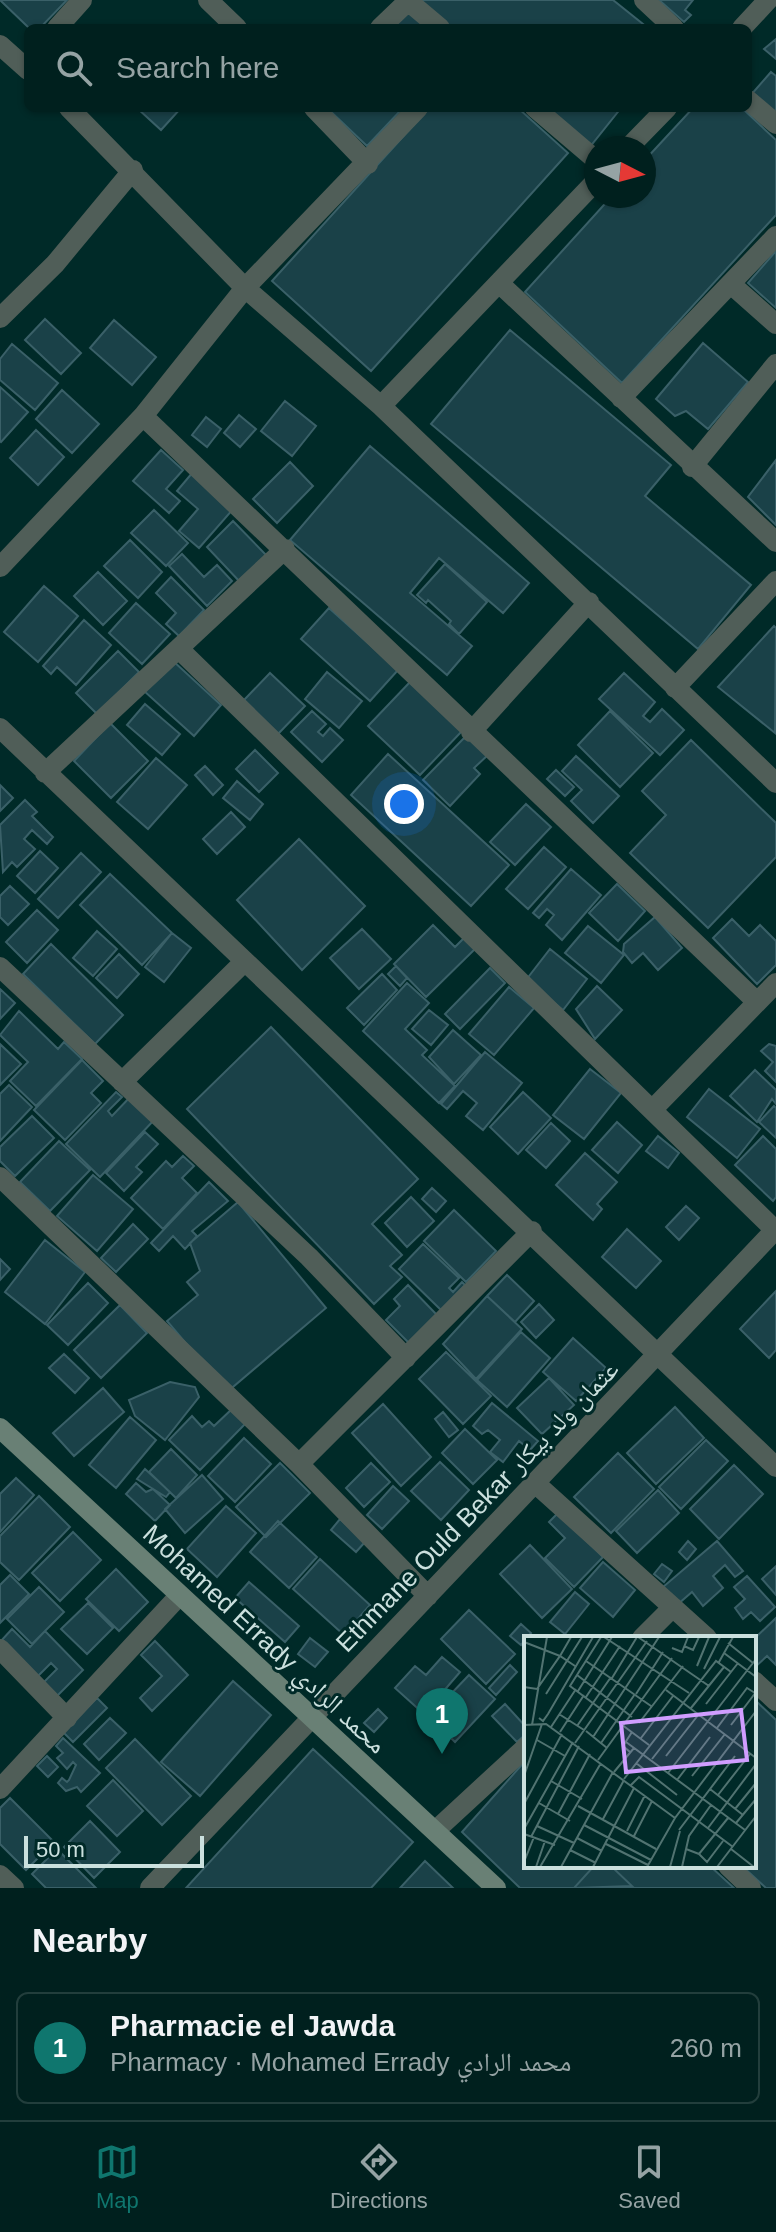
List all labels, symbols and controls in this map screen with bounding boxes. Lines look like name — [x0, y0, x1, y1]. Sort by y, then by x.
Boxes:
search box — [24, 24, 752, 112]
icon: search — [52, 46, 96, 90]
text: Search here — [116, 51, 279, 84]
north arrow — [584, 136, 656, 208]
your location — [384, 784, 424, 824]
street label: Ethmane Ould Bekar عثمان ولد بيكار — [330, 1354, 625, 1659]
street label: Mohamed Errady محمد الرادي — [133, 1518, 393, 1764]
inset map — [524, 1636, 756, 1868]
pin: 1 — [416, 1688, 468, 1754]
scale bar — [24, 1832, 204, 1868]
text: 50 m — [36, 1837, 85, 1862]
text: Nearby — [32, 1921, 147, 1959]
text: Pharmacie el Jawda — [110, 2009, 395, 2042]
text: 1 — [53, 2033, 67, 2063]
text: 260 m — [670, 2033, 742, 2063]
text: Pharmacy · Mohamed Errady محمد الرادي — [110, 2047, 571, 2077]
tab: Map — [95, 2140, 139, 2214]
tab: Directions — [330, 2140, 428, 2214]
tab: Saved — [618, 2140, 681, 2214]

